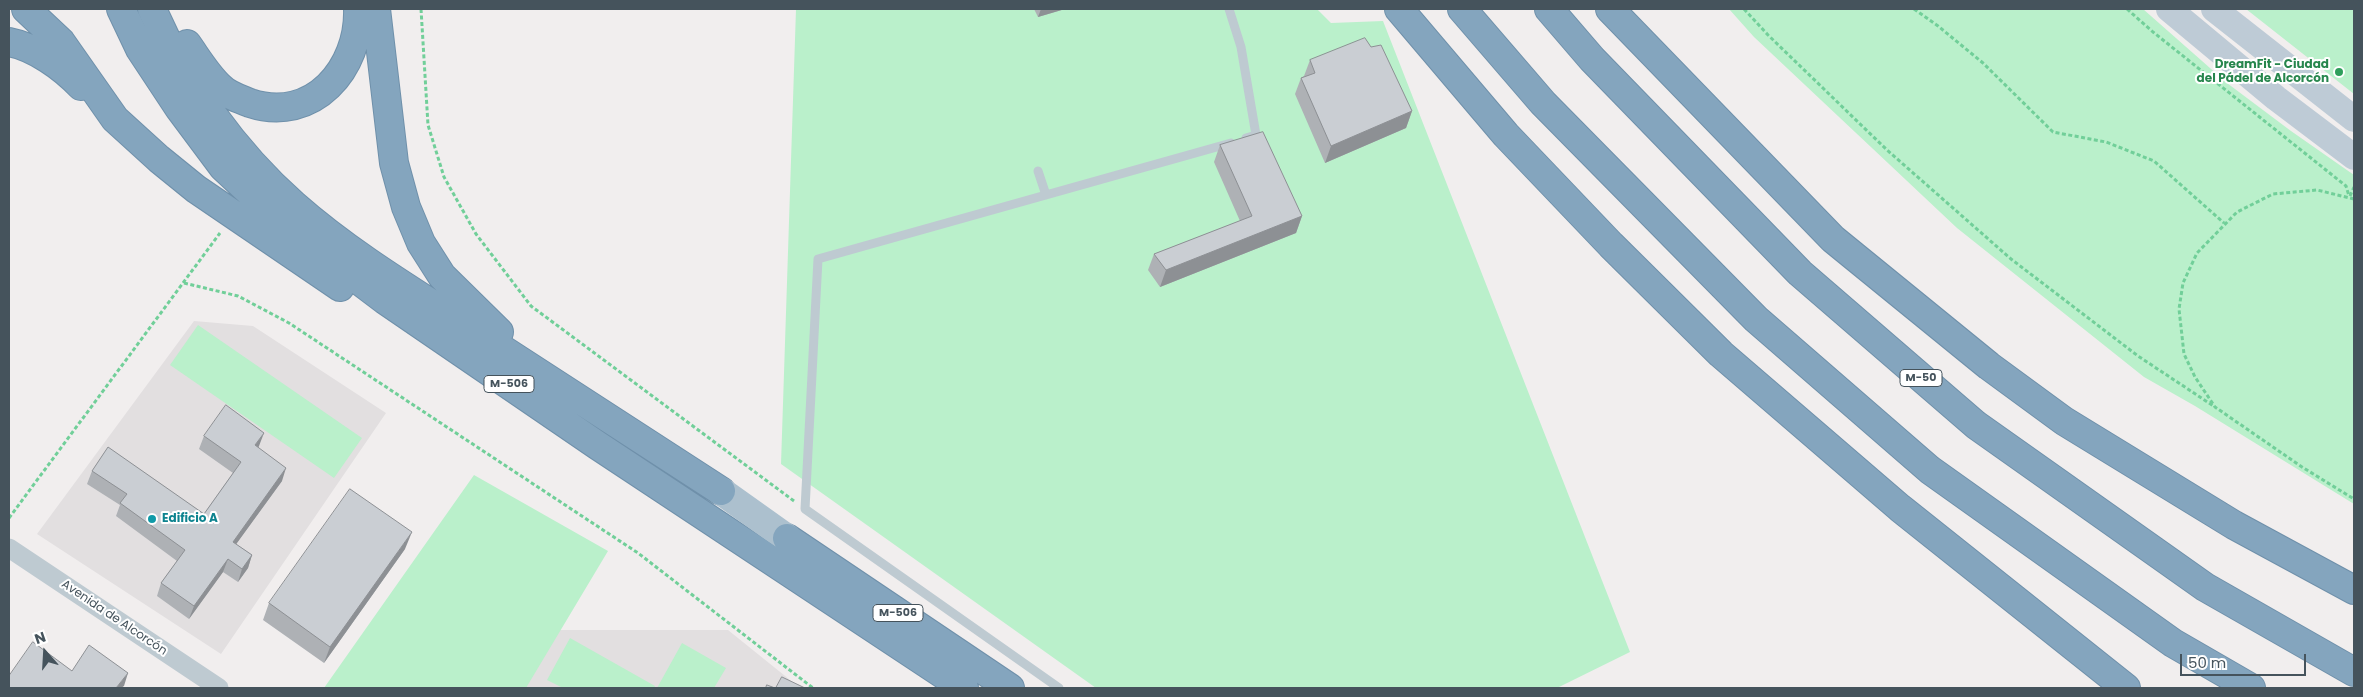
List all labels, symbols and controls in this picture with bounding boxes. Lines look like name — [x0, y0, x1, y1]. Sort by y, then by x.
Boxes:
place label: DreamFit - Ciudad del Pádel de Alcorcón — [2197, 58, 2329, 86]
marker: DreamFit - Ciudad del Pádel de Alcorcón — [2333, 66, 2345, 78]
road number: M-50 — [1900, 369, 1942, 386]
road number: M-506 — [484, 376, 534, 392]
place label: Edificio A — [162, 512, 218, 526]
marker: Edificio A — [146, 513, 158, 525]
street label: Avenida de Alcorcón — [58, 577, 170, 659]
road number: M-506 — [873, 604, 923, 622]
north arrow — [20, 627, 70, 677]
text: N — [32, 627, 48, 649]
scale bar — [2183, 644, 2309, 676]
text: 50 m — [2188, 652, 2226, 673]

